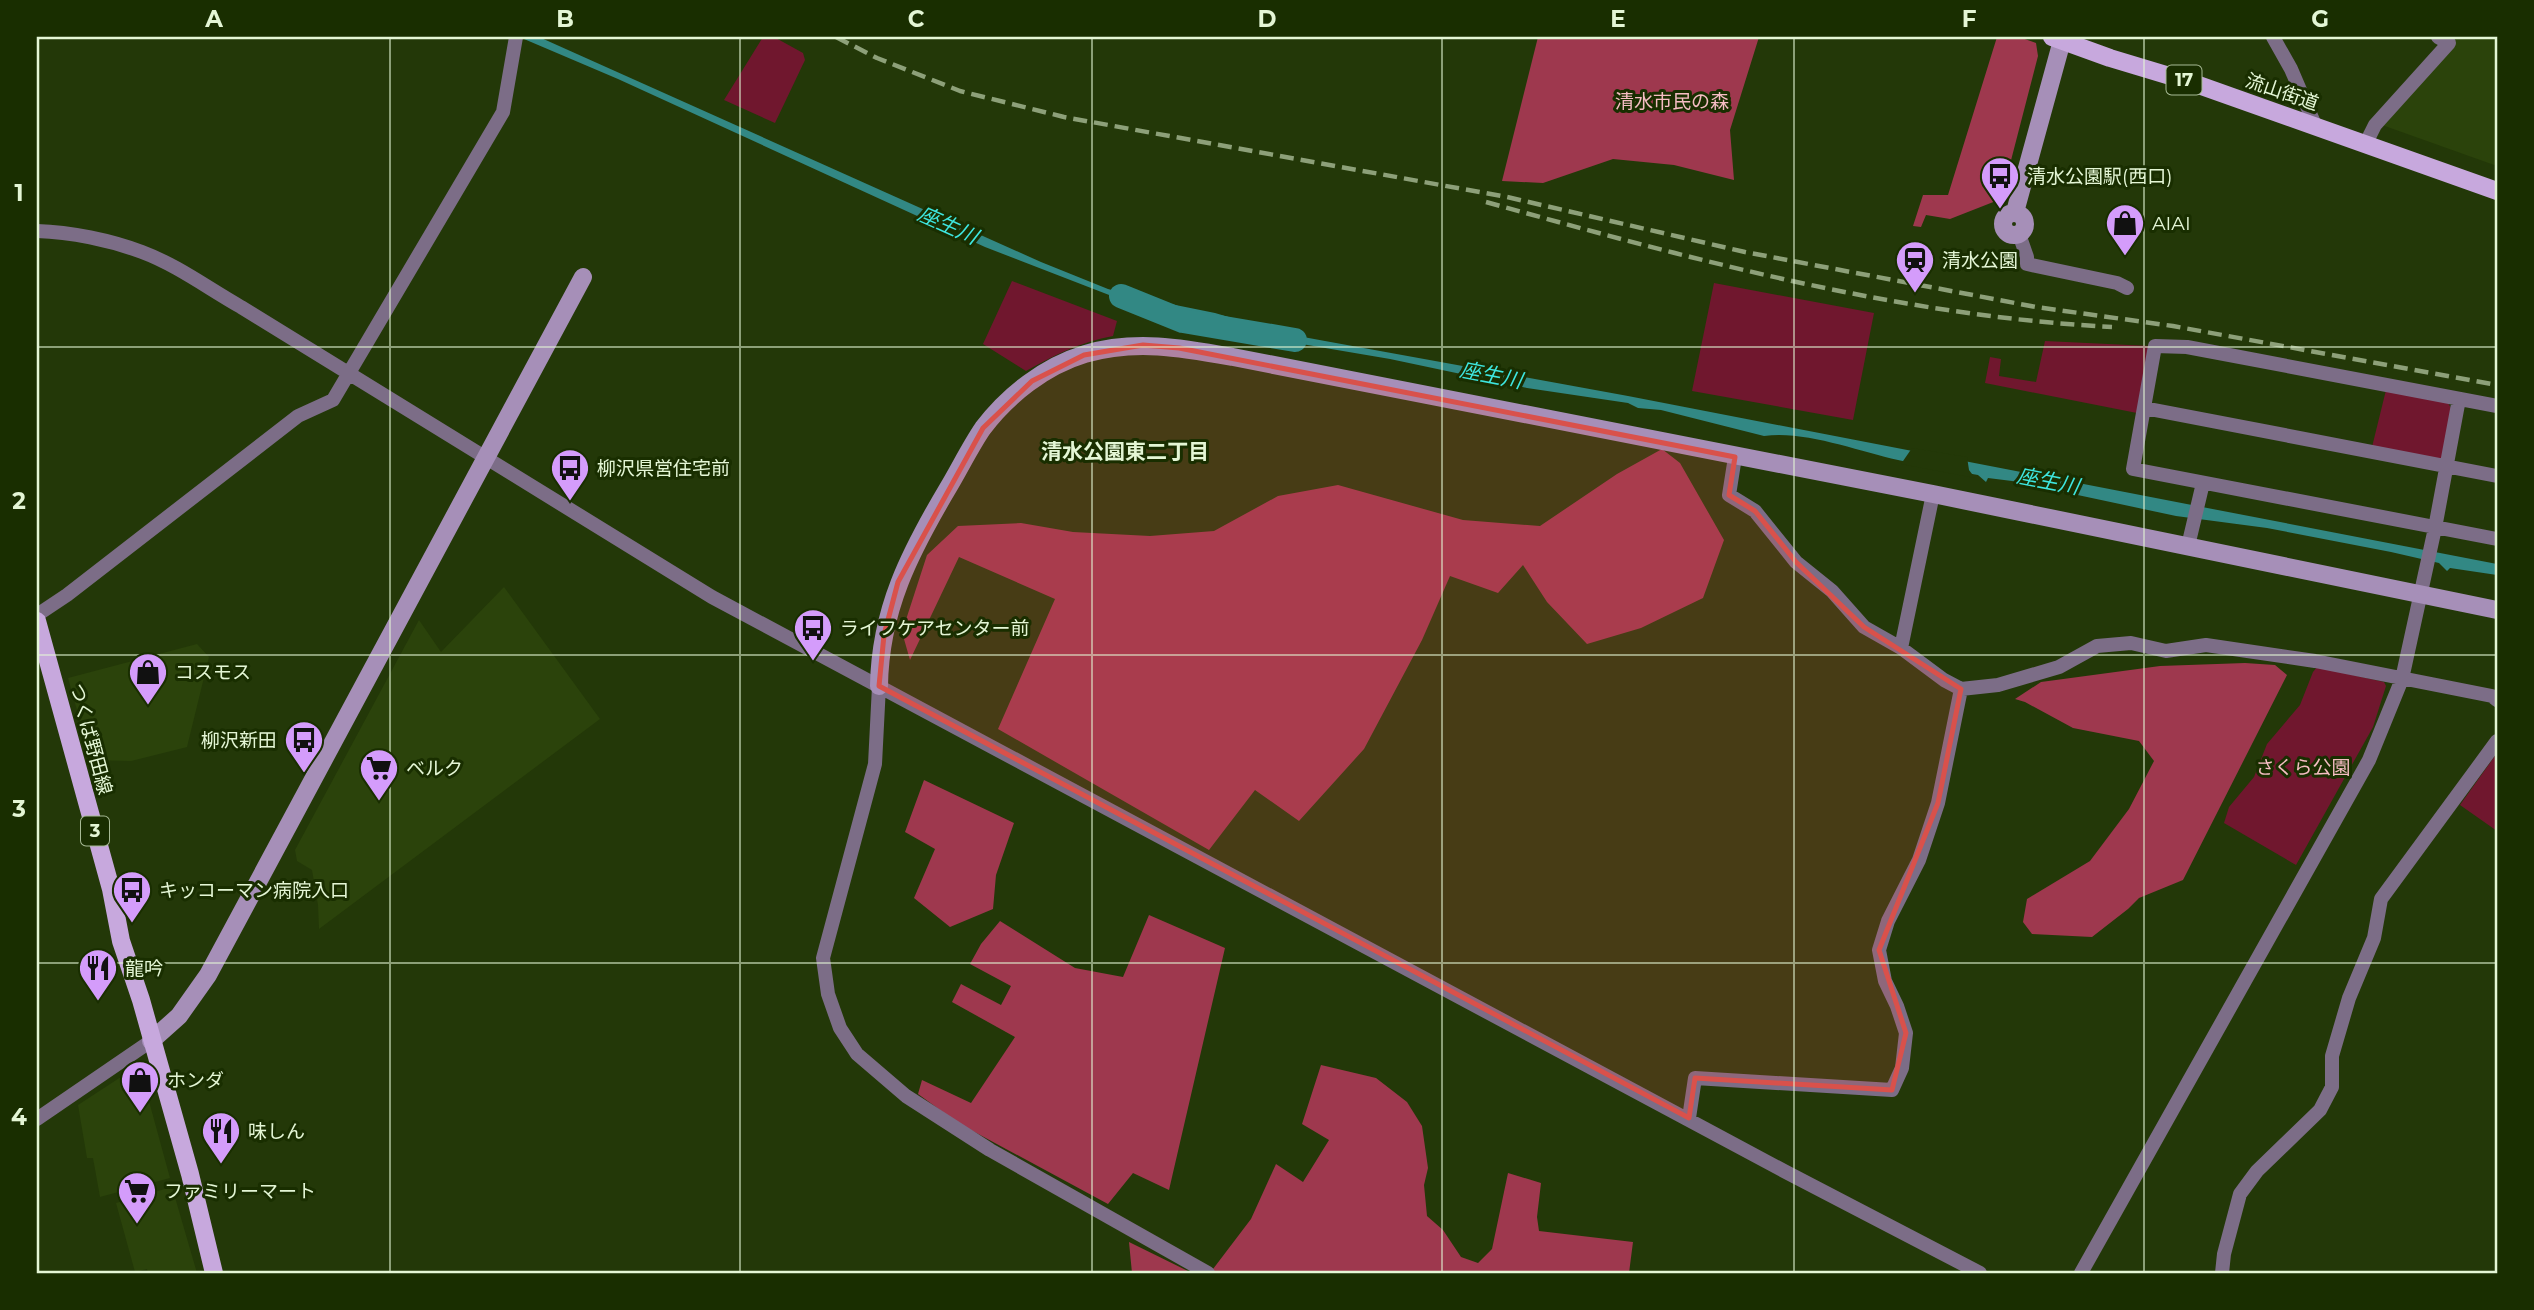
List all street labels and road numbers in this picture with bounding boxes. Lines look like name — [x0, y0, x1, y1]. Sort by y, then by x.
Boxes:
road number: 17 — [2166, 66, 2202, 94]
street label: 流山街道 — [2242, 69, 2322, 115]
street label: つくば野田線 — [65, 681, 117, 797]
road number: 3 — [81, 816, 109, 846]

